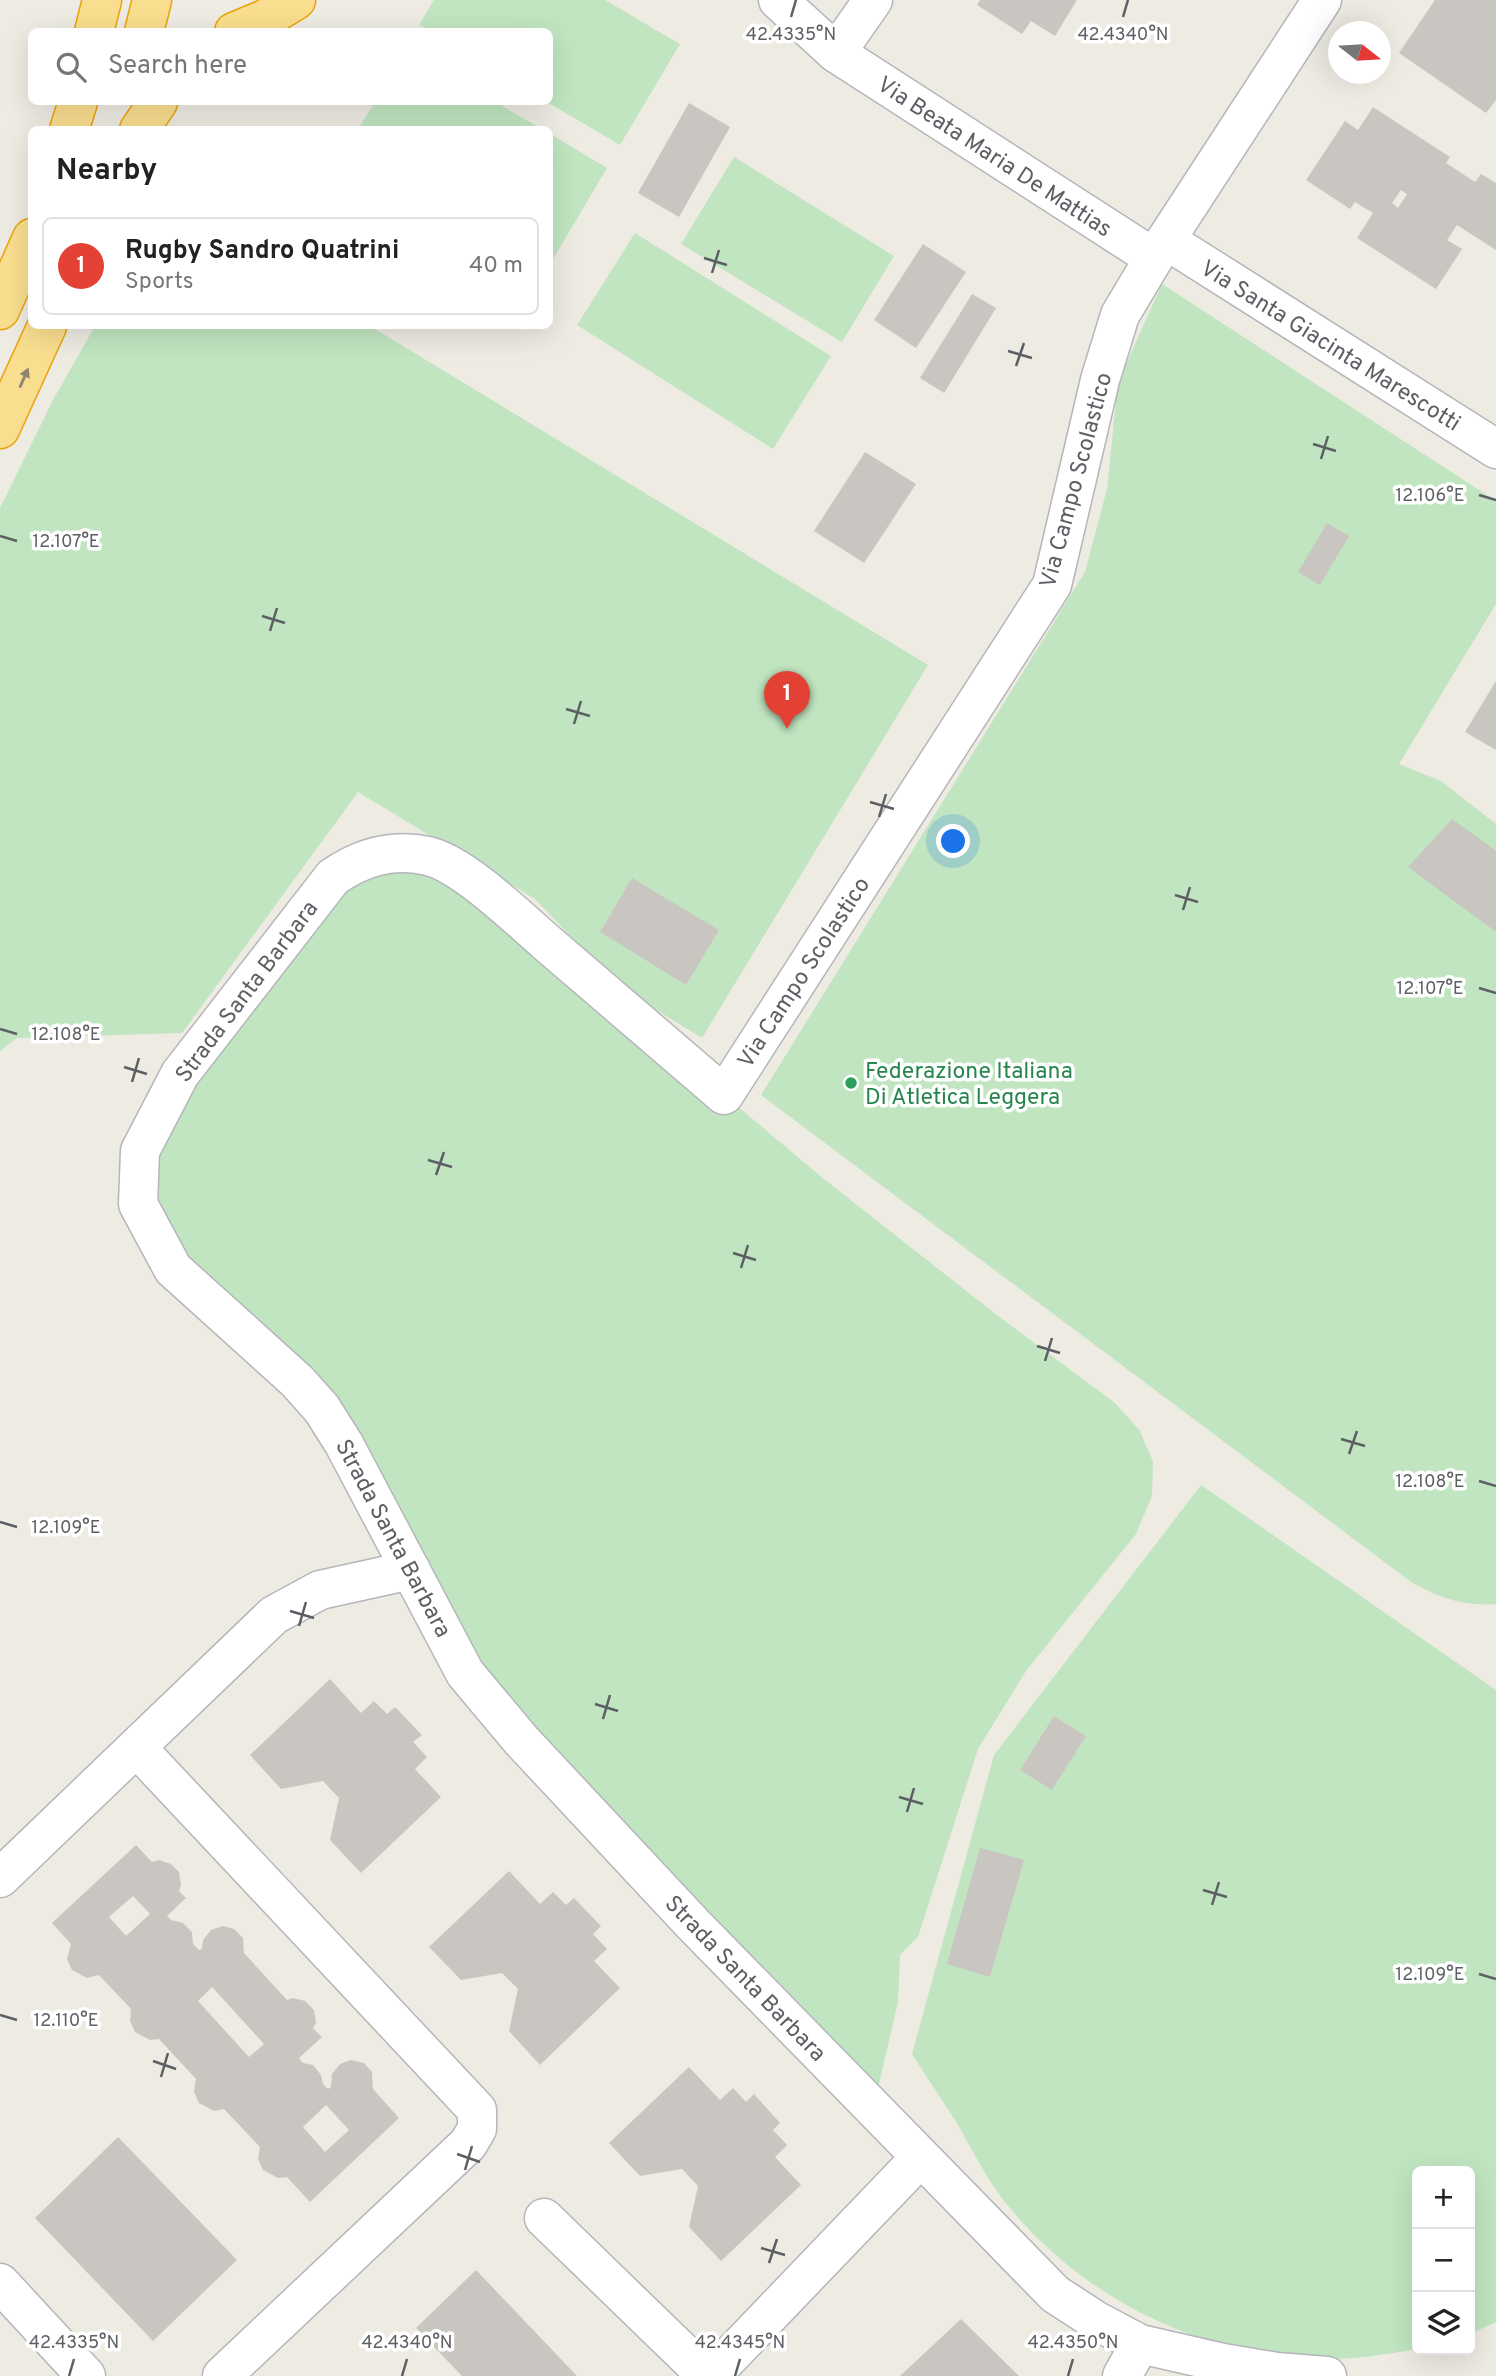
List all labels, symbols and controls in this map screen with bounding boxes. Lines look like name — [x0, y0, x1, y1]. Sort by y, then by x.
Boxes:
north arrow — [1328, 21, 1391, 84]
text: 42.4335°N — [746, 24, 836, 47]
text: 42.4340°N — [1077, 24, 1169, 47]
search box — [28, 28, 553, 105]
icon: search — [52, 48, 90, 86]
text: Search here — [108, 50, 247, 83]
street label: Via Beata Maria De Mattias — [871, 71, 1116, 245]
text: Nearby — [56, 153, 157, 190]
text: Rugby Sandro Quatrini — [125, 235, 399, 268]
text: 1 — [76, 252, 86, 281]
text: 40 m — [469, 252, 523, 281]
street label: Via Santa Giacinta Marescotti — [1194, 255, 1465, 439]
text: Sports — [125, 268, 193, 297]
one-way arrow — [18, 368, 30, 388]
street label: Via Campo Scolastico — [1035, 370, 1120, 592]
text: 12.106°E — [1396, 485, 1464, 508]
text: 12.107°E — [32, 531, 100, 554]
pin: 1 — [764, 671, 810, 729]
your location — [936, 824, 970, 858]
street label: Via Campo Scolastico — [732, 872, 878, 1074]
street label: Strada Santa Barbara — [170, 896, 326, 1089]
text: 12.107°E — [1396, 978, 1464, 1001]
text: 12.108°E — [31, 1024, 101, 1047]
place label: Federazione Italiana Di Atletica Leggera — [865, 1058, 1073, 1113]
marker: Federazione Italiana Di Atletica Leggera — [843, 1075, 859, 1091]
street label: Strada Santa Barbara — [327, 1435, 456, 1643]
text: 12.108°E — [1395, 1471, 1465, 1494]
text: 12.109°E — [32, 1517, 100, 1540]
street label: Strada Santa Barbara — [657, 1890, 831, 2069]
text: 12.109°E — [1396, 1964, 1464, 1987]
text: 12.110°E — [34, 2010, 98, 2033]
map controls — [1412, 2166, 1475, 2355]
button: + — [1412, 2166, 1475, 2229]
button: − — [1412, 2229, 1475, 2292]
button: layers — [1412, 2292, 1475, 2355]
text: 42.4335°N — [29, 2332, 119, 2355]
text: 42.4340°N — [361, 2332, 453, 2355]
text: 42.4345°N — [695, 2332, 785, 2355]
text: 42.4350°N — [1027, 2332, 1119, 2355]

